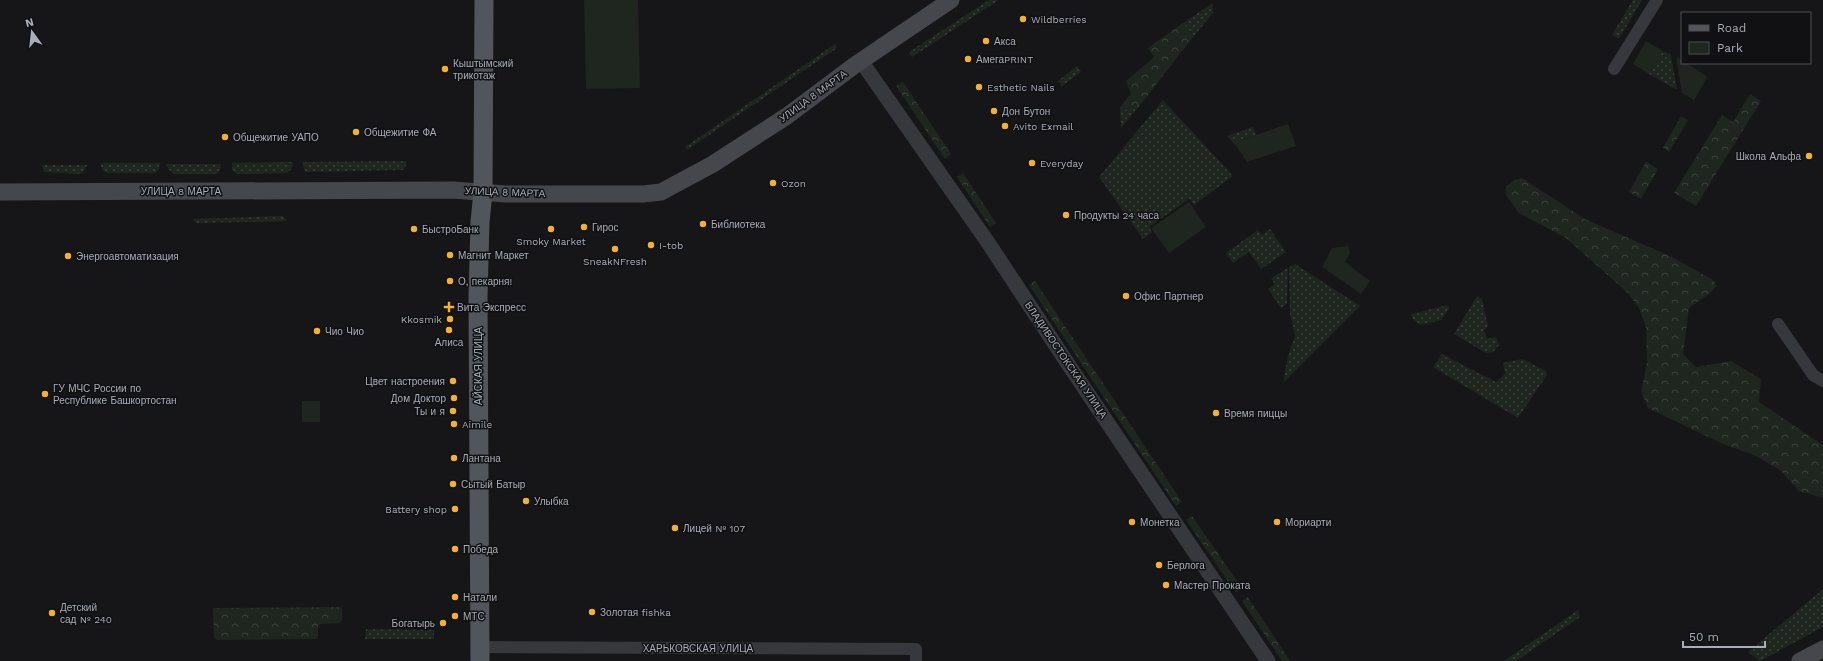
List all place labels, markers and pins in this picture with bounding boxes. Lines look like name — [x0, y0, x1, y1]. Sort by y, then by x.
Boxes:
marker: Wildberries — [1018, 14, 1028, 24]
place label: Wildberries — [1031, 14, 1087, 25]
marker: Акса — [981, 36, 991, 46]
place label: Акса — [994, 36, 1016, 47]
marker: АмегаPRINT — [963, 54, 973, 64]
place label: АмегаPRINT — [976, 54, 1033, 65]
place label: Кыштымский трикотаж — [453, 58, 513, 81]
marker: Кыштымский трикотаж — [440, 64, 450, 74]
marker: Esthetic Nails — [974, 82, 984, 92]
place label: Esthetic Nails — [987, 82, 1054, 93]
marker: Дон Бутон — [989, 106, 999, 116]
place label: Дон Бутон — [1002, 106, 1050, 117]
marker: Avito Exmail — [1000, 121, 1010, 131]
place label: Avito Exmail — [1013, 121, 1073, 132]
marker: Общежитие ФА — [351, 127, 361, 137]
place label: Общежитие ФА — [364, 127, 437, 138]
marker: Общежитие УАПО — [220, 132, 230, 142]
place label: Общежитие УАПО — [233, 132, 319, 143]
place label: Школа Альфа — [1736, 151, 1801, 162]
marker: Школа Альфа — [1804, 151, 1814, 161]
marker: Everyday — [1027, 158, 1037, 168]
place label: Everyday — [1040, 158, 1084, 169]
marker: Ozon — [768, 178, 778, 188]
place label: Ozon — [781, 178, 806, 189]
marker: Продукты 24 часа — [1061, 210, 1071, 220]
place label: Продукты 24 часа — [1074, 210, 1159, 221]
marker: Библиотека — [698, 219, 708, 229]
place label: Библиотека — [711, 219, 766, 230]
marker: Гирос — [579, 222, 589, 232]
place label: Гирос — [592, 222, 619, 233]
marker: БыстроБанк — [409, 224, 419, 234]
place label: БыстроБанк — [422, 224, 479, 235]
marker: Smoky Market — [546, 224, 556, 234]
place label: Smoky Market — [516, 236, 587, 247]
marker: I-tob — [646, 240, 656, 250]
place label: I-tob — [659, 240, 683, 251]
marker: SneakNFresh — [610, 244, 620, 254]
marker: Магнит Маркет — [445, 250, 455, 260]
place label: Магнит Маркет — [458, 250, 529, 261]
marker: Энергоавтоматизация — [63, 251, 73, 261]
place label: Энергоавтоматизация — [76, 251, 179, 262]
place label: SneakNFresh — [583, 256, 647, 267]
marker: О, пекарня! — [445, 276, 455, 286]
place label: О, пекарня! — [458, 276, 512, 287]
marker: Офис Партнер — [1121, 291, 1131, 301]
place label: Офис Партнер — [1134, 291, 1204, 302]
marker: Вита Экспресс — [444, 302, 454, 312]
place label: Вита Экспресс — [457, 302, 526, 313]
place label: Kkosmik — [401, 314, 442, 325]
marker: Kkosmik — [445, 314, 455, 324]
marker: Алиса — [444, 325, 454, 335]
marker: Чио Чио — [312, 326, 322, 336]
place label: Чио Чио — [325, 326, 364, 337]
place label: Алиса — [435, 337, 464, 348]
place label: Цвет настроения — [365, 376, 445, 387]
marker: Цвет настроения — [448, 376, 458, 386]
place label: ГУ МЧС России по Республике Башкортостан — [53, 383, 177, 406]
marker: ГУ МЧС России по Республике Башкортостан — [40, 389, 50, 399]
place label: Дом Доктор — [391, 393, 446, 404]
marker: Дом Доктор — [449, 393, 459, 403]
place label: Ты и я — [414, 406, 445, 417]
marker: Ты и я — [448, 406, 458, 416]
marker: Время пиццы — [1211, 408, 1221, 418]
place label: Время пиццы — [1224, 408, 1287, 419]
marker: Aimile — [449, 419, 459, 429]
place label: Aimile — [462, 419, 493, 430]
marker: Лантана — [449, 453, 459, 463]
place label: Лантана — [462, 453, 501, 464]
marker: Сытый Батыр — [448, 479, 458, 489]
place label: Сытый Батыр — [461, 479, 526, 490]
marker: Улыбка — [521, 496, 531, 506]
place label: Улыбка — [534, 496, 569, 507]
place label: Battery shop — [385, 504, 447, 515]
marker: Battery shop — [450, 504, 460, 514]
marker: Монетка — [1127, 517, 1137, 527]
place label: Монетка — [1140, 517, 1180, 528]
marker: Мориарти — [1272, 517, 1282, 527]
place label: Мориарти — [1285, 517, 1331, 528]
marker: Лицей № 107 — [670, 523, 680, 533]
place label: Лицей № 107 — [683, 523, 745, 534]
marker: Победа — [450, 544, 460, 554]
place label: Победа — [463, 544, 499, 555]
marker: Берлога — [1154, 560, 1164, 570]
place label: Берлога — [1167, 560, 1205, 571]
marker: Мастер Проката — [1161, 580, 1171, 590]
place label: Мастер Проката — [1174, 580, 1251, 591]
marker: Натали — [450, 592, 460, 602]
place label: Натали — [463, 592, 497, 603]
place label: Детский сад № 240 — [60, 602, 112, 625]
marker: Золотая fishka — [587, 607, 597, 617]
place label: Золотая fishka — [600, 607, 671, 618]
marker: Детский сад № 240 — [47, 608, 57, 618]
marker: МТС — [450, 611, 460, 621]
place label: МТС — [463, 611, 485, 622]
place label: Богатырь — [392, 618, 435, 629]
marker: Богатырь — [438, 618, 448, 628]

